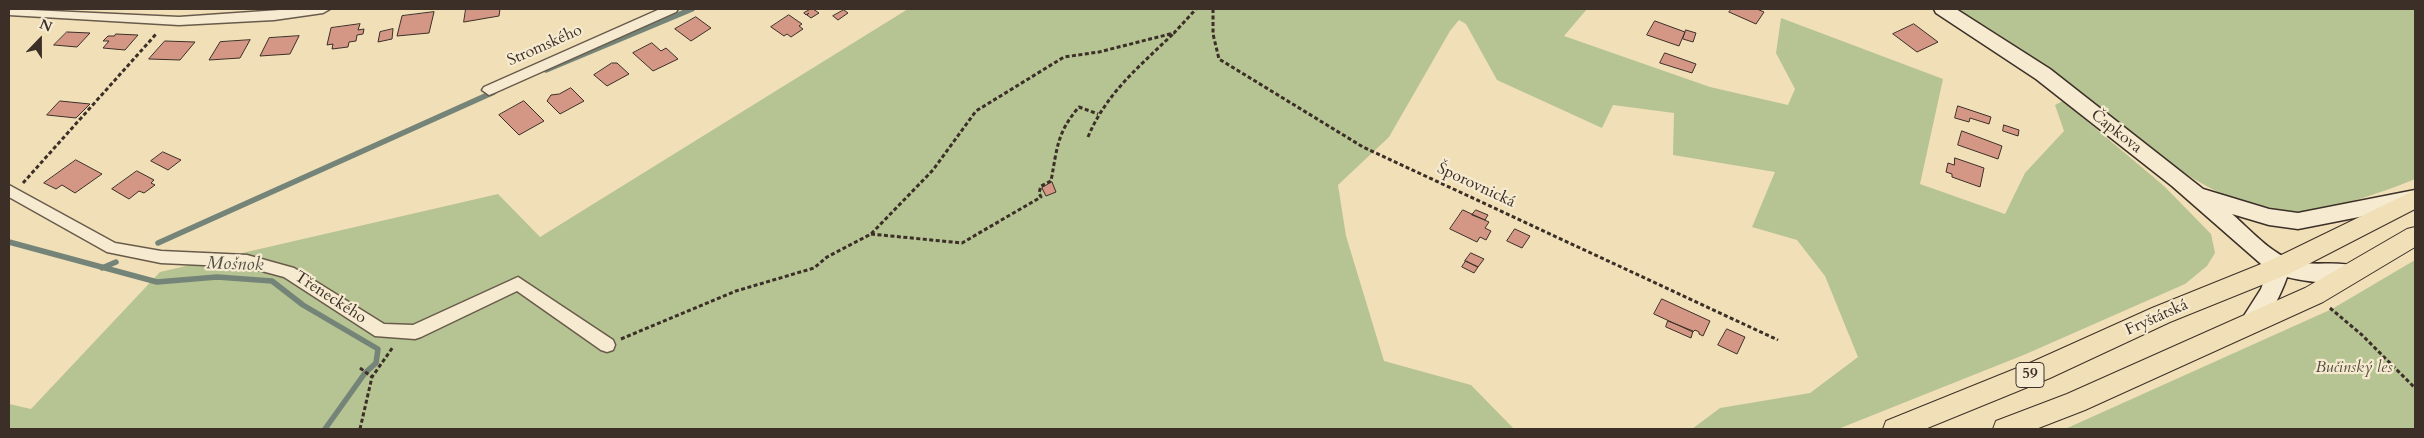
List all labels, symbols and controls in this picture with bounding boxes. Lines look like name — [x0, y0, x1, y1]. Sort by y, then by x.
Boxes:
north arrow — [15, 15, 65, 65]
text: N — [37, 15, 55, 37]
street label: Stromského — [505, 21, 585, 71]
street label: Čapkova — [2086, 106, 2146, 158]
street label: Šporovnická — [1434, 160, 1518, 212]
water label: Mošnok — [206, 253, 264, 277]
street label: Třeneckého — [290, 268, 370, 328]
street label: Fryštátská — [2123, 296, 2191, 340]
park label: Bučinský les — [2315, 358, 2393, 378]
road number: 59 — [2016, 362, 2044, 388]

